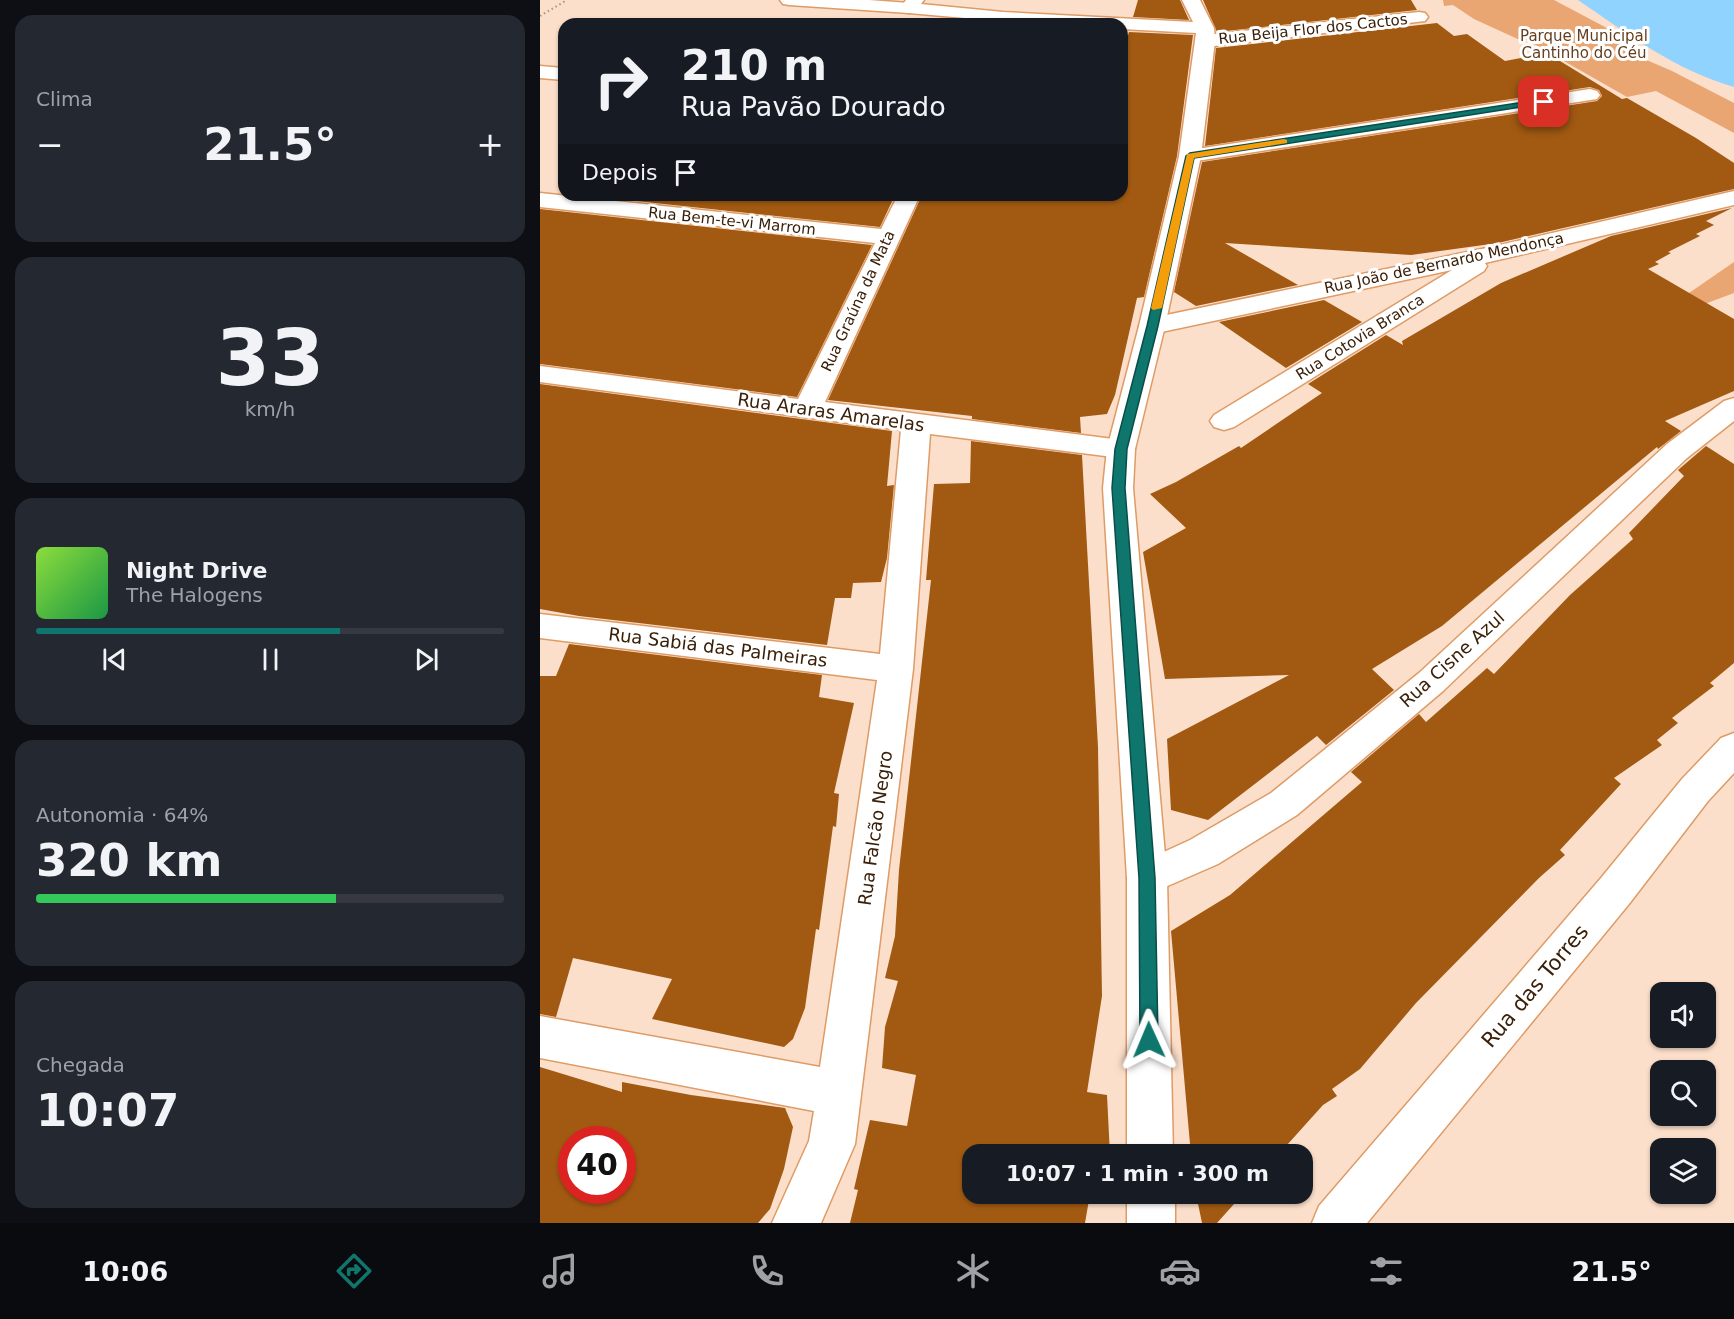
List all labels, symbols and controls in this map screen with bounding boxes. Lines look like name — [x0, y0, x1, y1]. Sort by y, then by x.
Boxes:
street label: Rua Beija Flor dos Cactos — [1218, 10, 1409, 48]
park label: Parque Municipal Cantinho do Céu — [1520, 27, 1648, 62]
text: 210 m — [681, 41, 827, 90]
icon: right — [582, 42, 660, 120]
pin — [1518, 76, 1569, 127]
icon: arrive — [1527, 85, 1560, 118]
text: Clima — [36, 87, 93, 111]
text: Rua Pavão Dourado — [681, 91, 946, 122]
text: 21.5° — [203, 118, 337, 171]
text: − — [36, 125, 64, 164]
text: + — [476, 125, 504, 164]
icon: arrive — [669, 156, 702, 189]
text: Depois — [582, 160, 657, 185]
street label: Rua Bem-te-vi Marrom — [647, 203, 817, 239]
street label: Rua Graúna da Mata — [817, 227, 899, 375]
street label: Rua João de Bernardo Mendonça — [1323, 229, 1565, 297]
street label: Rua Cotovia Branca — [1293, 290, 1427, 384]
text: 33 — [216, 313, 324, 403]
street label: Rua Araras Amarelas — [736, 388, 926, 436]
text: km/h — [245, 397, 295, 421]
text: Night Drive — [126, 558, 267, 583]
text: The Halogens — [126, 583, 263, 607]
street label: Rua Cisne Azul — [1395, 607, 1509, 711]
street label: Rua Sabiá das Palmeiras — [607, 623, 829, 671]
icon: previous — [98, 643, 131, 676]
icon: pause — [254, 643, 287, 676]
icon: next — [410, 643, 443, 676]
street label: Rua Falcão Negro — [854, 749, 896, 907]
text: Autonomia · 64% — [36, 803, 208, 827]
text: 320 km — [36, 834, 222, 887]
street label: Rua das Torres — [1477, 920, 1593, 1052]
map controls — [1650, 982, 1716, 1204]
button: sound — [1650, 982, 1716, 1048]
position arrow — [1117, 1008, 1181, 1072]
text: Chegada — [36, 1053, 125, 1077]
button: search — [1650, 1060, 1716, 1126]
text: 10:07 — [36, 1084, 179, 1137]
speed limit sign: 40 — [558, 1126, 636, 1204]
button: layers — [1650, 1138, 1716, 1204]
text: 10:07 · 1 min · 300 m — [1006, 1161, 1269, 1186]
icon: directions — [333, 1250, 375, 1292]
icon: music — [539, 1250, 581, 1292]
icon: phone — [746, 1250, 788, 1292]
icon: climate — [952, 1250, 994, 1292]
icon: car — [1159, 1250, 1201, 1292]
icon: filters — [1365, 1250, 1407, 1292]
text: 10:06 — [82, 1256, 168, 1287]
text: 21.5° — [1572, 1256, 1652, 1287]

